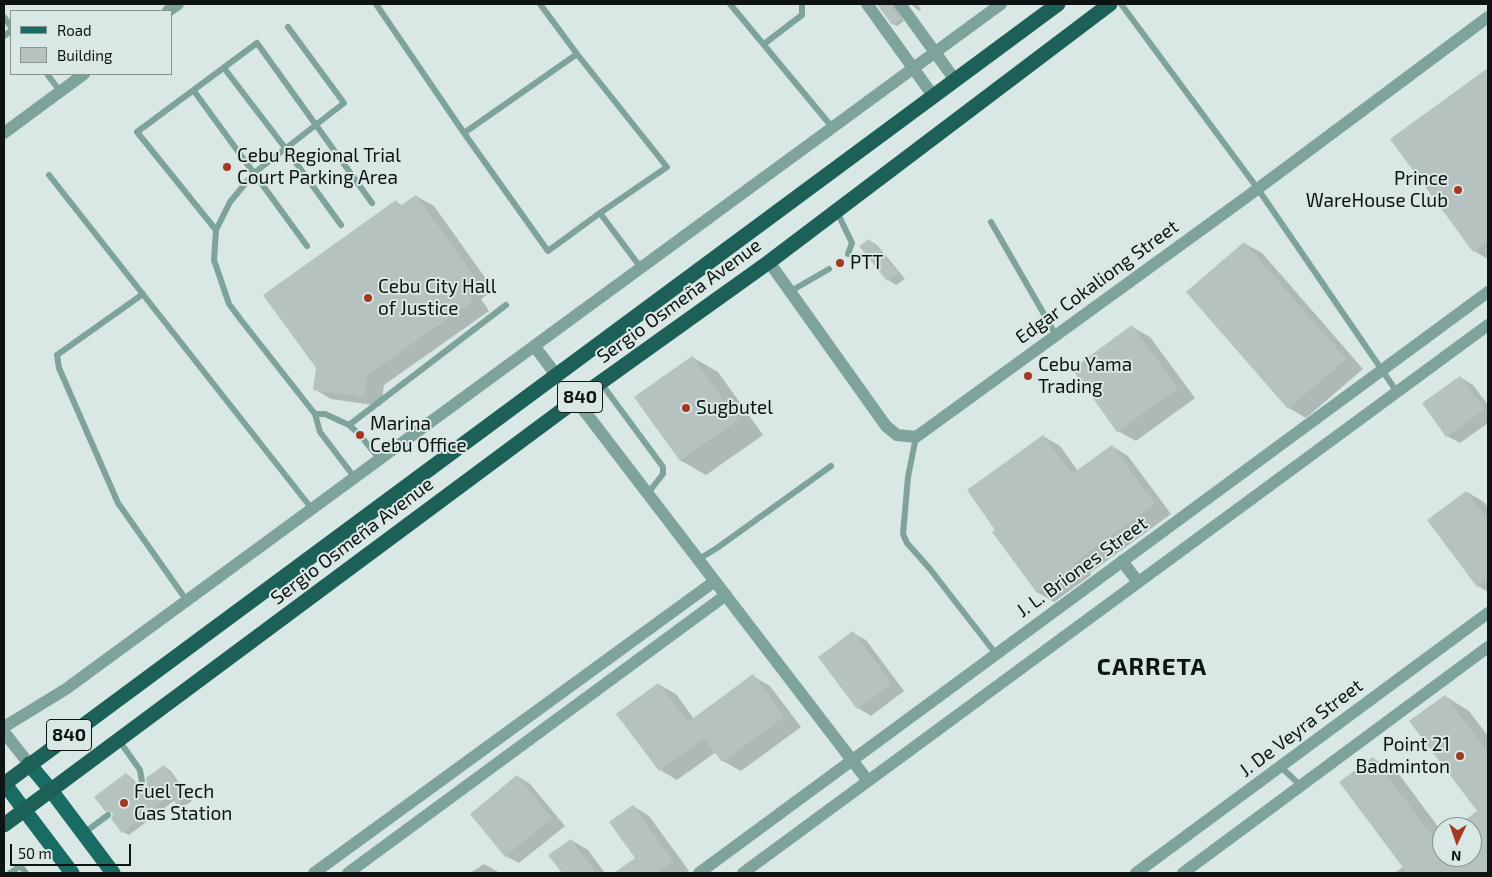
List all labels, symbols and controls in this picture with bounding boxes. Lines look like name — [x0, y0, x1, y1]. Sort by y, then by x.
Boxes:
legend — [10, 10, 172, 75]
text: Road — [57, 21, 92, 39]
text: Building — [57, 46, 112, 64]
place label: Cebu Regional Trial Court Parking Area — [237, 145, 401, 189]
marker: Cebu Regional Trial Court Parking Area — [221, 161, 233, 173]
place label: Prince WareHouse Club — [1306, 168, 1448, 212]
marker: Prince WareHouse Club — [1452, 184, 1464, 196]
street label: Edgar Cokaliong Street — [1011, 215, 1183, 349]
street label: Sergio Osmeña Avenue — [592, 234, 766, 368]
place label: PTT — [850, 252, 883, 274]
marker: PTT — [834, 257, 846, 269]
place label: Cebu City Hall of Justice — [378, 276, 496, 320]
marker: Cebu City Hall of Justice — [362, 292, 374, 304]
place label: Cebu Yama Trading — [1038, 354, 1132, 398]
marker: Cebu Yama Trading — [1022, 370, 1034, 382]
road number: 840 — [558, 382, 602, 412]
place label: Sugbutel — [696, 397, 773, 419]
marker: Sugbutel — [680, 402, 692, 414]
place label: Marina Cebu Office — [370, 413, 467, 457]
marker: Marina Cebu Office — [354, 429, 366, 441]
street label: Sergio Osmeña Avenue — [266, 473, 438, 609]
street label: J. L. Briones Street — [1012, 512, 1152, 622]
district label: CARRETA — [1096, 653, 1208, 681]
street label: J. De Veyra Street — [1235, 674, 1367, 782]
road number: 840 — [46, 720, 92, 750]
place label: Point 21 Badminton — [1355, 734, 1450, 778]
marker: Point 21 Badminton — [1454, 750, 1466, 762]
place label: Fuel Tech Gas Station — [134, 781, 232, 825]
marker: Fuel Tech Gas Station — [118, 797, 130, 809]
north arrow — [1432, 817, 1482, 867]
scale bar — [12, 834, 134, 866]
text: 50 m — [18, 844, 52, 862]
text: N — [1451, 848, 1462, 865]

